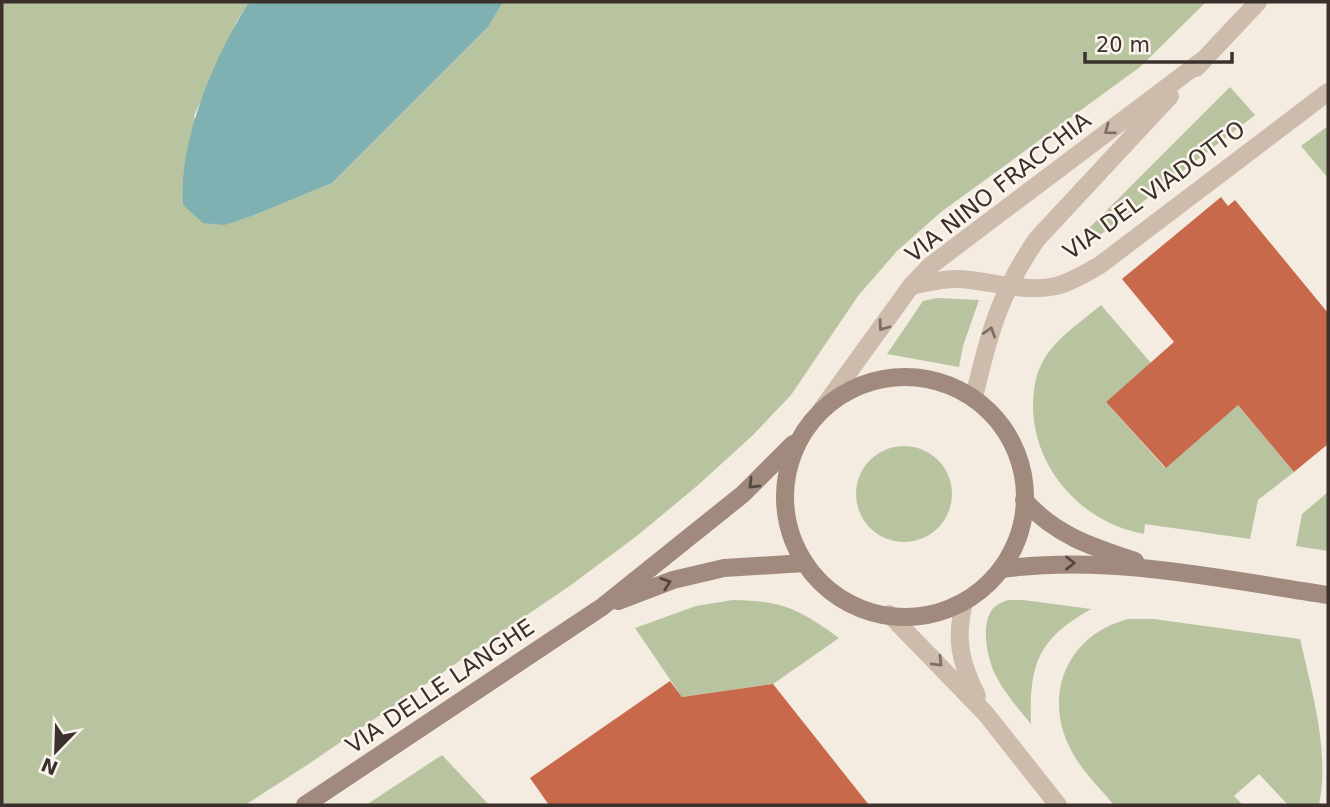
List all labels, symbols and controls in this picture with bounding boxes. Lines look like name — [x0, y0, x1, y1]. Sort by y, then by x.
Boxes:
scale bar — [1085, 21, 1232, 65]
text: 20 m — [1096, 33, 1150, 57]
street label: VIA NINO FRACCHIA — [900, 106, 1096, 267]
street label: VIA DEL VIADOTTO — [1058, 115, 1250, 265]
one-way arrow — [1105, 122, 1117, 135]
one-way arrow — [878, 318, 891, 331]
one-way arrow — [982, 326, 997, 338]
one-way arrow — [748, 476, 761, 489]
one-way arrow — [1065, 555, 1076, 571]
one-way arrow — [659, 577, 671, 591]
street label: VIA DELLE LANGHE — [341, 613, 539, 759]
one-way arrow — [929, 654, 942, 667]
north arrow — [21, 716, 91, 786]
text: N — [38, 753, 61, 780]

